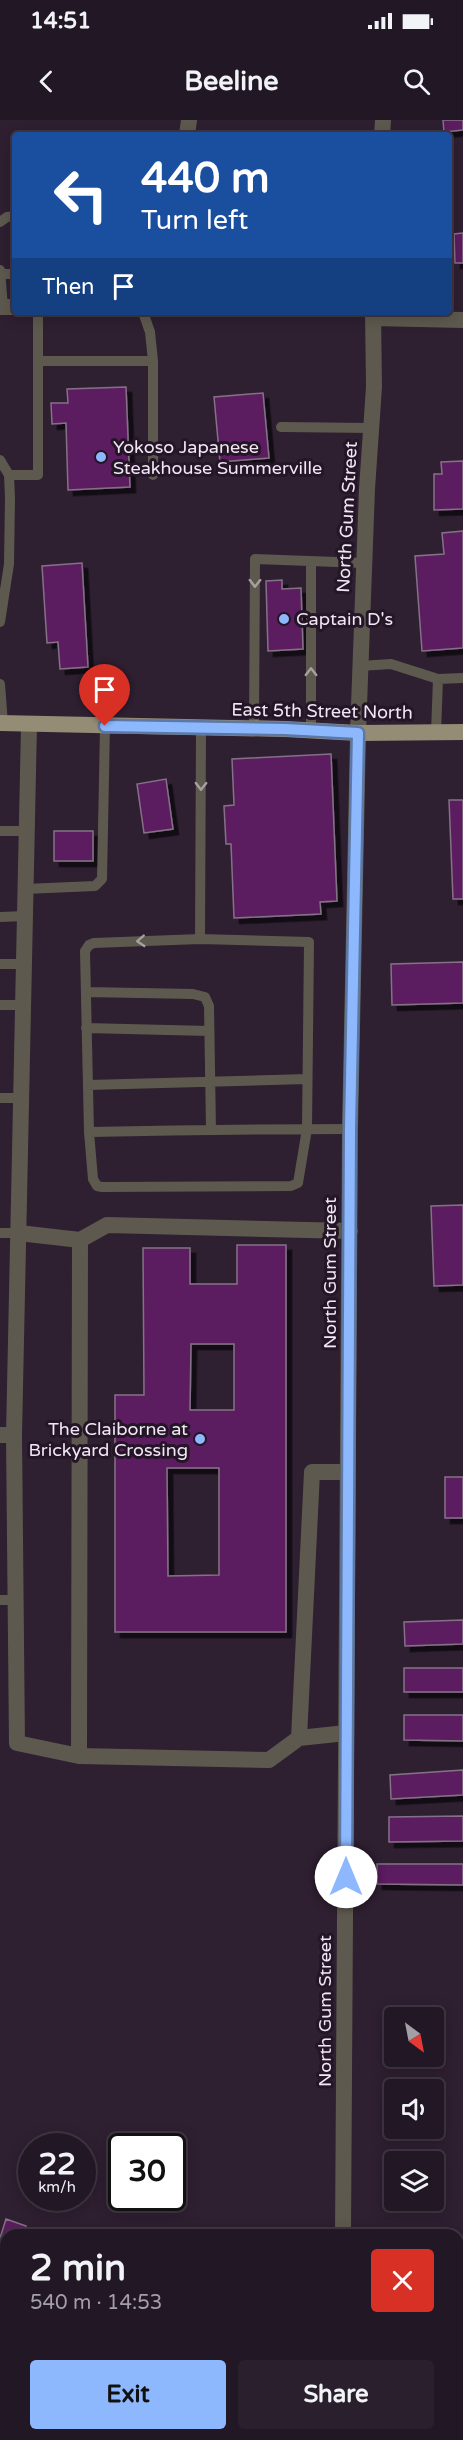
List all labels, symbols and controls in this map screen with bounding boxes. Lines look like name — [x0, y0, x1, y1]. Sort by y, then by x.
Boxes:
text: 14:51 — [30, 8, 91, 34]
icon: back — [30, 65, 63, 98]
text: Beeline — [184, 65, 279, 98]
icon: search — [400, 65, 433, 98]
text: 440 m — [141, 153, 270, 204]
icon: left — [42, 156, 120, 234]
text: Turn left — [141, 204, 248, 237]
icon: arrive — [107, 270, 140, 303]
text: Then — [42, 274, 95, 300]
place label: Yokoso Japanese Steakhouse Summerville — [113, 436, 322, 479]
street label: North Gum Street — [332, 441, 362, 593]
marker: Yokoso Japanese Steakhouse Summerville — [94, 450, 108, 464]
one-way arrow — [249, 578, 261, 587]
place label: Captain D's — [296, 608, 393, 630]
marker: Captain D's — [277, 612, 291, 626]
pin — [79, 664, 130, 726]
one-way arrow — [305, 668, 317, 677]
icon: arrive — [88, 673, 121, 706]
street label: East 5th Street North — [231, 698, 413, 724]
one-way arrow — [195, 782, 207, 791]
one-way arrow — [137, 935, 146, 948]
street label: North Gum Street — [319, 1197, 341, 1349]
place label: The Claiborne at Brickyard Crossing — [29, 1418, 188, 1461]
marker: The Claiborne at Brickyard Crossing — [193, 1432, 207, 1446]
position arrow — [314, 1845, 378, 1909]
street label: North Gum Street — [314, 1935, 336, 2087]
north arrow — [384, 2007, 444, 2067]
map controls — [384, 2007, 444, 2211]
button: sound — [384, 2079, 444, 2139]
speed limit sign: 30 — [108, 2133, 186, 2211]
text: 22 — [38, 2146, 76, 2183]
button: layers — [384, 2151, 444, 2211]
text: km/h — [38, 2178, 76, 2196]
text: 2 min — [30, 2247, 126, 2290]
button: close — [371, 2249, 434, 2312]
text: 540 m · 14:53 — [30, 2291, 162, 2315]
button: Exit — [30, 2360, 226, 2429]
button: Share — [238, 2360, 434, 2429]

